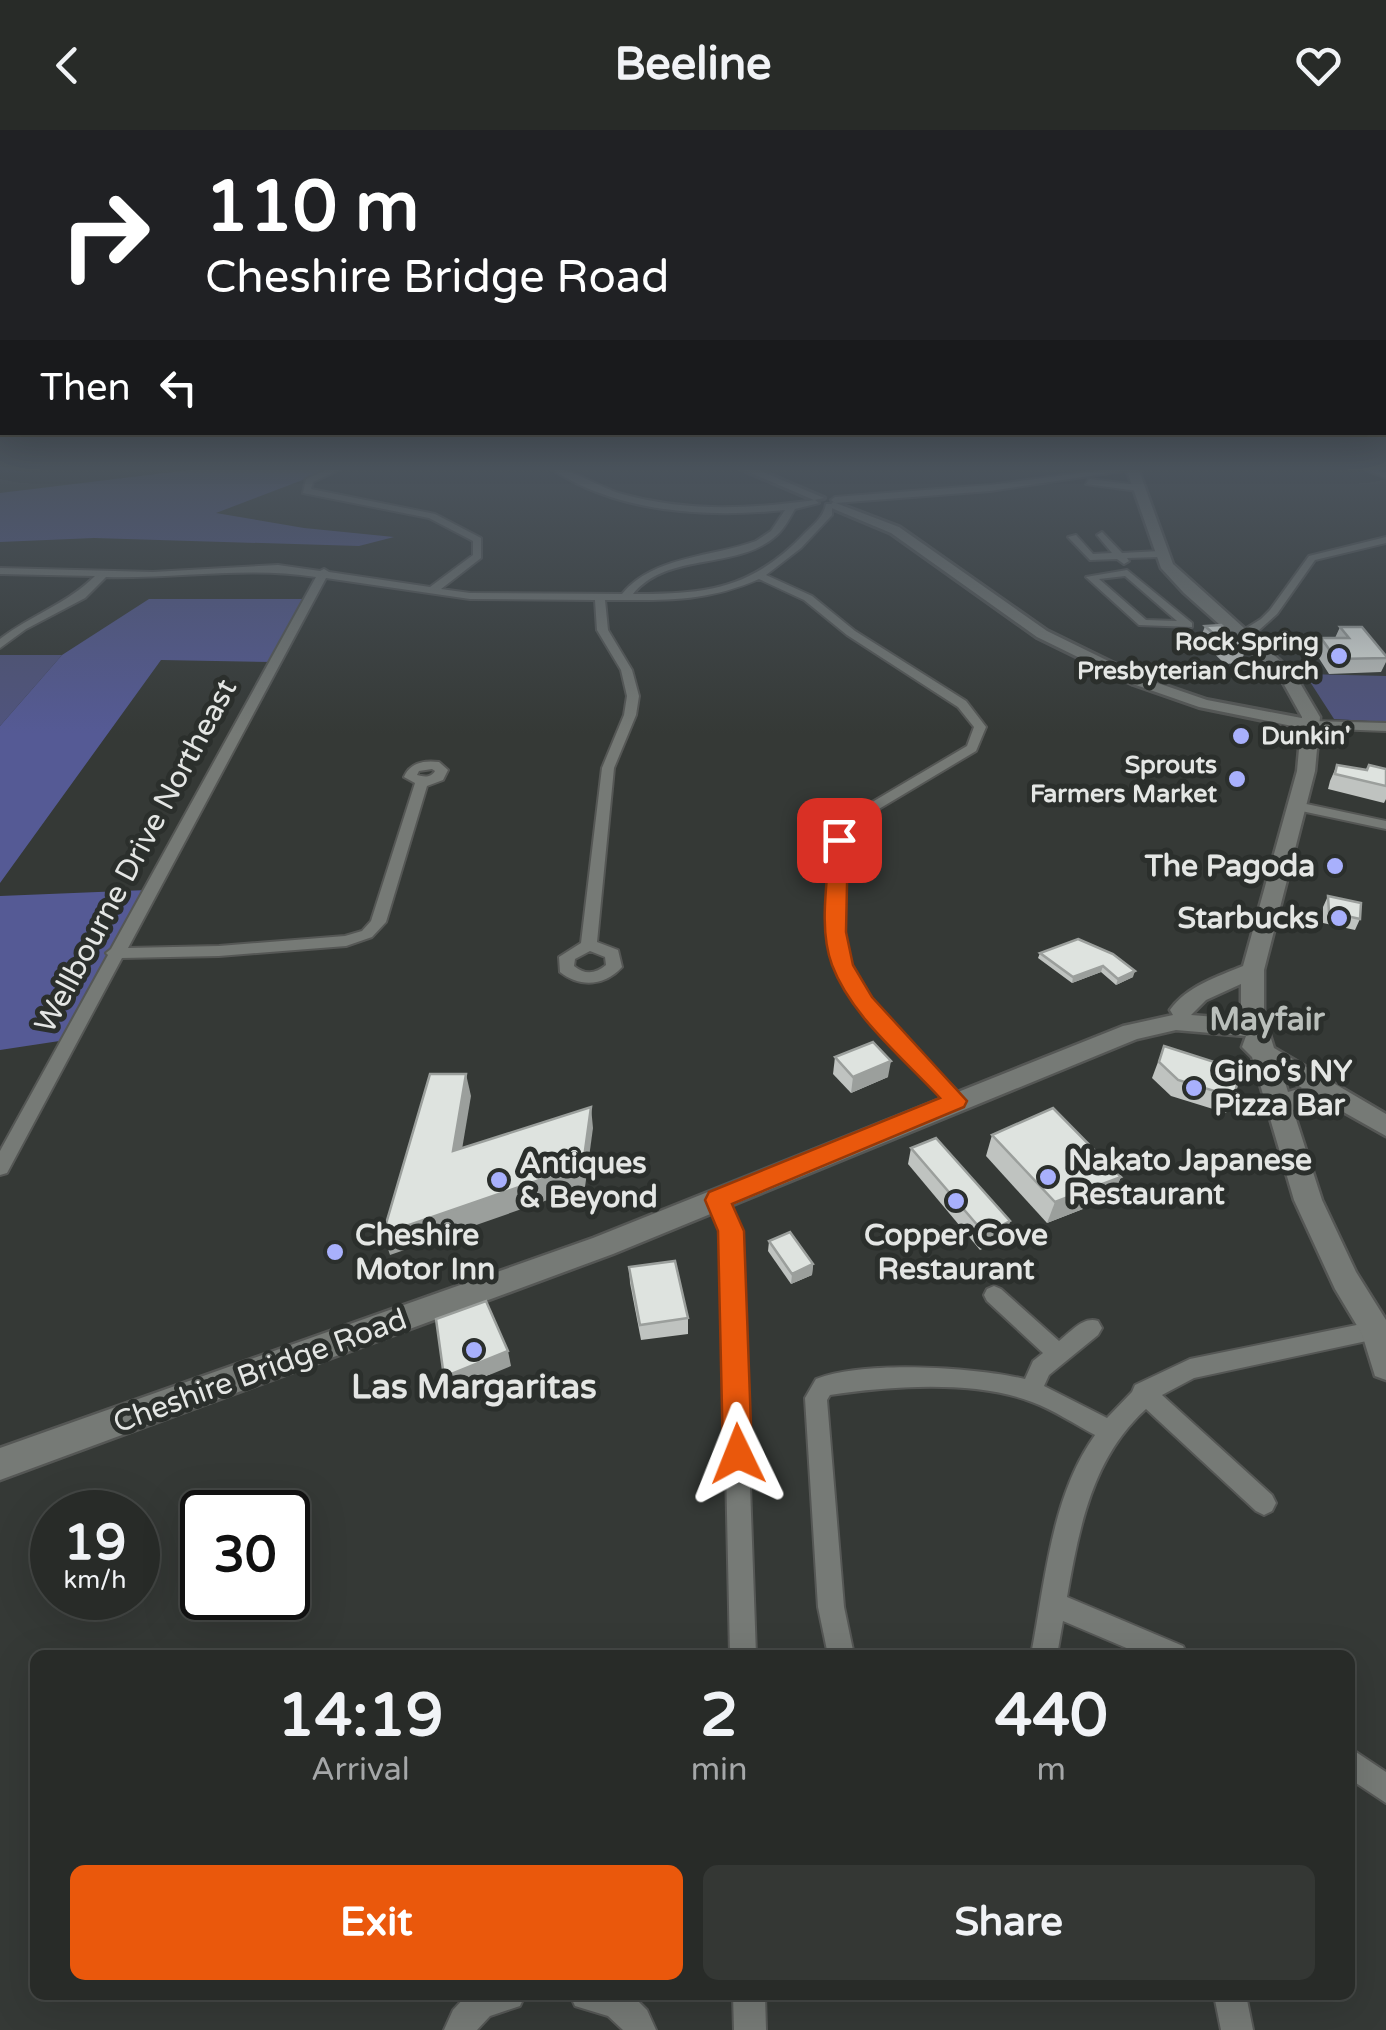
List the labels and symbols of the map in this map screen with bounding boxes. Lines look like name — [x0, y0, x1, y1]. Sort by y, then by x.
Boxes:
place label: Rock Spring Presbyterian Church — [1077, 627, 1319, 686]
marker: Rock Spring Presbyterian Church — [1328, 645, 1350, 667]
street label: Wellbourne Drive Northeast — [27, 673, 245, 1039]
place label: Dunkin' — [1261, 721, 1351, 751]
marker: Dunkin' — [1230, 725, 1252, 747]
place label: Sprouts Farmers Market — [1030, 750, 1217, 809]
marker: Sprouts Farmers Market — [1226, 768, 1248, 790]
pin — [797, 798, 882, 883]
place label: The Pagoda — [1144, 848, 1315, 885]
marker: The Pagoda — [1324, 855, 1346, 877]
place label: Starbucks — [1178, 900, 1319, 937]
marker: Starbucks — [1328, 907, 1350, 929]
district label: Mayfair — [1209, 1001, 1326, 1039]
place label: Gino's NY Pizza Bar — [1214, 1053, 1352, 1124]
marker: Gino's NY Pizza Bar — [1183, 1077, 1205, 1099]
place label: Nakato Japanese Restaurant — [1068, 1142, 1312, 1213]
place label: Antiques & Beyond — [519, 1145, 658, 1216]
marker: Nakato Japanese Restaurant — [1037, 1166, 1059, 1188]
marker: Antiques & Beyond — [488, 1169, 510, 1191]
marker: Copper Cove Restaurant — [945, 1190, 967, 1212]
place label: Cheshire Motor Inn — [355, 1217, 495, 1288]
place label: Copper Cove Restaurant — [864, 1217, 1048, 1288]
marker: Cheshire Motor Inn — [324, 1241, 346, 1263]
street label: Cheshire Bridge Road — [108, 1301, 412, 1441]
marker: Las Margaritas — [463, 1339, 485, 1361]
place label: Las Margaritas — [351, 1366, 597, 1408]
position arrow — [686, 1402, 790, 1506]
speed limit sign: 30 — [180, 1490, 310, 1620]

